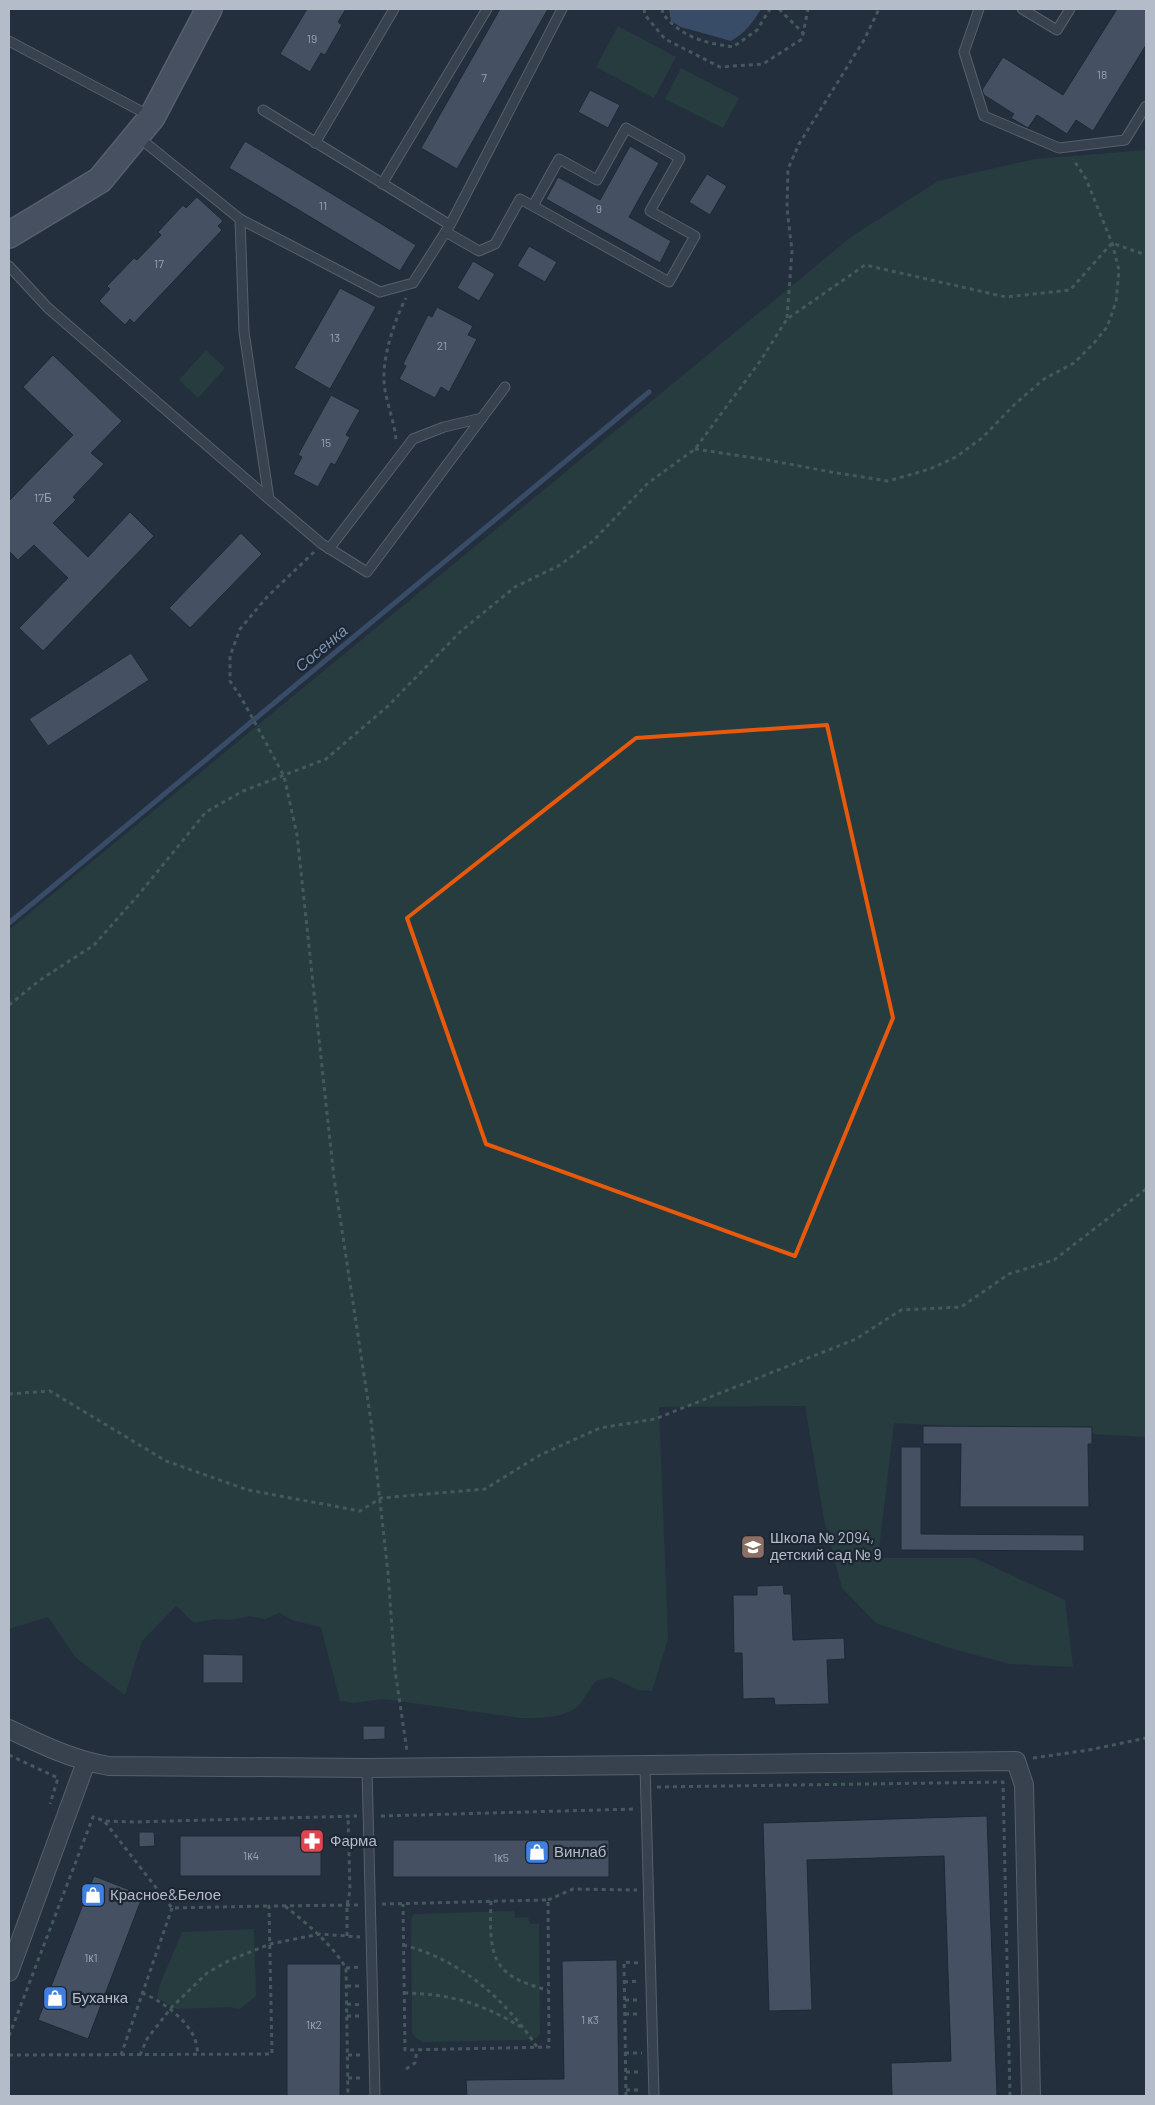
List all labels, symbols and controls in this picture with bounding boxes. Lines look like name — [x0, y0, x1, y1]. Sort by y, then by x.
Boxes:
house number: 19 — [307, 31, 317, 45]
house number: 18 — [1097, 67, 1107, 81]
house number: 7 — [481, 70, 487, 84]
house number: 11 — [319, 198, 327, 212]
house number: 9 — [596, 201, 602, 215]
house number: 17 — [154, 256, 164, 270]
house number: 13 — [330, 330, 340, 344]
house number: 21 — [437, 338, 447, 352]
house number: 15 — [321, 435, 331, 449]
house number: 17Б — [34, 490, 52, 504]
water label: Сосенка — [291, 620, 351, 675]
place label: Школа № 2094, детский сад № 9 — [770, 1528, 882, 1563]
school or university icon: Школа № 2094, детский сад № 9 — [740, 1534, 766, 1560]
pharmacy icon: Фарма — [299, 1828, 325, 1854]
place label: Фарма — [330, 1831, 377, 1849]
shop icon: Винлаб — [524, 1839, 550, 1865]
place label: Винлаб — [554, 1842, 606, 1860]
house number: 1к4 — [243, 1848, 259, 1862]
house number: 1к5 — [493, 1850, 509, 1864]
shop icon: Красное&Белое — [80, 1882, 106, 1908]
place label: Красное&Белое — [110, 1885, 221, 1903]
house number: 1к1 — [84, 1950, 98, 1964]
shop icon: Буханка — [42, 1985, 68, 2011]
place label: Буханка — [72, 1988, 129, 2006]
house number: 1 к3 — [581, 2012, 599, 2026]
house number: 1к2 — [306, 2017, 322, 2031]

